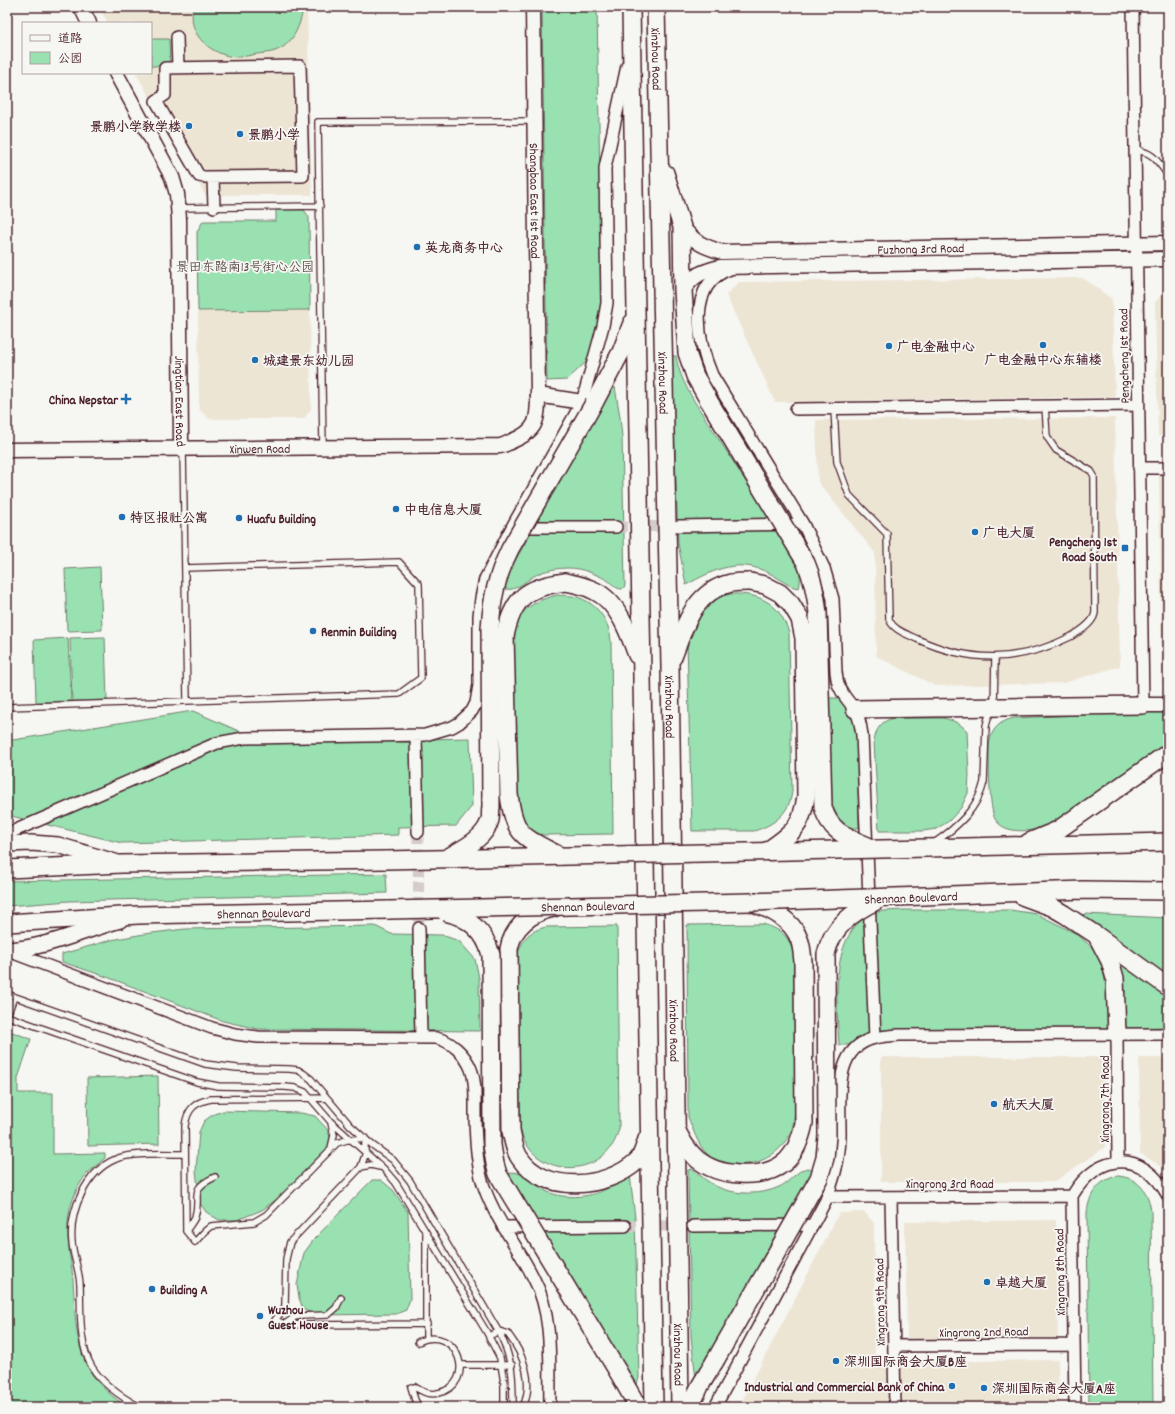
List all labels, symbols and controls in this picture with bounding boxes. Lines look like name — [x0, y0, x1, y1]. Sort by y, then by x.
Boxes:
legend — [22, 22, 152, 74]
street label: Xinzhou Road — [644, 28, 665, 91]
text: 道路 — [58, 31, 82, 48]
text: 公园 — [58, 51, 82, 68]
place label: 景鹏小学教学楼 — [90, 119, 181, 138]
marker: 景鹏小学教学楼 — [184, 121, 194, 131]
place label: 景鹏小学 — [248, 127, 300, 146]
marker: 景鹏小学 — [235, 129, 245, 139]
street label: Shangbao East 1st Road — [523, 143, 543, 259]
place label: 英龙商务中心 — [425, 240, 503, 259]
street label: Fuzhong 3rd Road — [877, 240, 965, 261]
marker: 英龙商务中心 — [412, 242, 422, 252]
park label: 景田东路南13号街心公园 — [176, 259, 314, 278]
street label: Pengcheng 1st Road — [1115, 308, 1136, 404]
place label: 广电金融中心 — [897, 339, 975, 358]
marker: 广电金融中心东辅楼 — [1038, 340, 1048, 350]
marker: 广电金融中心 — [884, 341, 894, 351]
street label: Xinzhou Road — [651, 351, 672, 414]
place label: 广电金融中心东辅楼 — [984, 352, 1102, 371]
place label: 城建景东幼儿园 — [263, 353, 354, 372]
marker: 城建景东幼儿园 — [250, 355, 260, 365]
street label: Jingtian East Road — [168, 356, 189, 449]
place label: China Nepstar — [49, 392, 119, 411]
marker: China Nepstar — [121, 394, 131, 404]
street label: Xinwen Road — [230, 441, 290, 460]
place label: 中电信息大厦 — [404, 502, 482, 521]
marker: 中电信息大厦 — [391, 504, 401, 514]
place label: 特区报社公寓 — [130, 510, 208, 529]
place label: Huafu Building — [247, 511, 316, 530]
marker: 特区报社公寓 — [117, 512, 127, 522]
marker: Huafu Building — [234, 513, 244, 523]
place label: 广电大厦 — [983, 525, 1035, 544]
marker: 广电大厦 — [970, 527, 980, 537]
place label: Pengcheng 1st Road South — [1049, 534, 1117, 568]
marker: Pengcheng 1st Road South — [1120, 543, 1130, 553]
place label: Renmin Building — [321, 624, 397, 643]
marker: Renmin Building — [308, 626, 318, 636]
street label: Xinzhou Road — [658, 675, 678, 738]
street label: Shennan Boulevard — [864, 888, 958, 911]
street label: Shennan Boulevard — [541, 898, 635, 919]
street label: Shennan Boulevard — [217, 905, 311, 925]
street label: Xinzhou Road — [663, 999, 682, 1062]
street label: Xingrong 7th Road — [1097, 1056, 1116, 1142]
place label: 航天大厦 — [1002, 1097, 1054, 1116]
marker: 航天大厦 — [989, 1099, 999, 1109]
street label: Xingrong 3rd Road — [906, 1176, 994, 1195]
street label: Xingrong 8th Road — [1051, 1228, 1072, 1316]
street label: Xingrong 9th Road — [871, 1258, 892, 1346]
place label: 卓越大厦 — [995, 1275, 1047, 1294]
marker: 卓越大厦 — [982, 1277, 992, 1287]
place label: Building A — [160, 1282, 208, 1301]
marker: Building A — [147, 1284, 157, 1294]
place label: Wuzhou Guest House — [268, 1302, 329, 1336]
marker: Wuzhou Guest House — [255, 1311, 265, 1321]
street label: Xinzhou Road — [667, 1323, 687, 1386]
street label: Xingrong 2nd Road — [939, 1323, 1029, 1344]
place label: 深圳国际商会大厦B座 — [844, 1354, 967, 1373]
marker: 深圳国际商会大厦B座 — [831, 1356, 841, 1366]
place label: Industrial and Commercial Bank of China — [744, 1379, 945, 1398]
marker: Industrial and Commercial Bank of China — [947, 1381, 957, 1391]
place label: 深圳国际商会大厦A座 — [992, 1381, 1116, 1400]
marker: 深圳国际商会大厦A座 — [979, 1383, 989, 1393]

